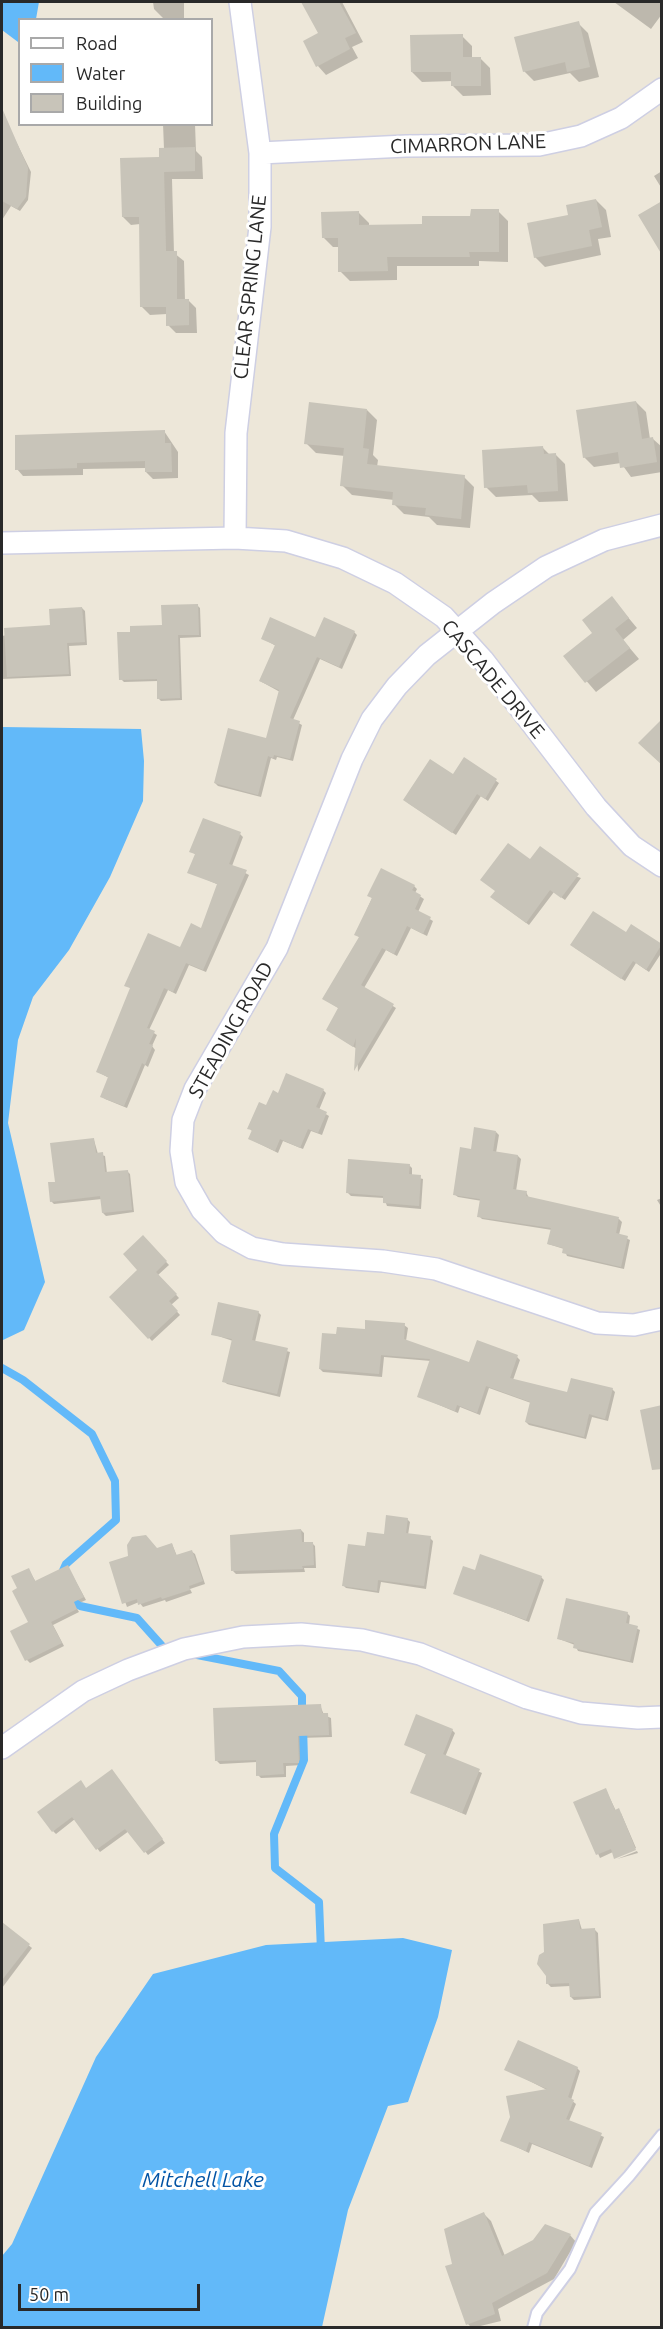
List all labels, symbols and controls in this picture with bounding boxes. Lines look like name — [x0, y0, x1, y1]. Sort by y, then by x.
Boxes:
legend — [18, 18, 213, 126]
text: Road — [76, 33, 118, 53]
text: Water — [76, 63, 125, 83]
text: Building — [76, 93, 142, 113]
street label: CIMARRON LANE — [389, 129, 547, 159]
street label: CLEAR SPRING LANE — [228, 194, 272, 380]
street label: CASCADE DRIVE — [436, 615, 550, 743]
street label: STEADING ROAD — [184, 958, 278, 1102]
water label: Mitchell Lake — [142, 2167, 264, 2193]
scale bar — [21, 2272, 202, 2310]
text: 50 m — [29, 2284, 69, 2304]

